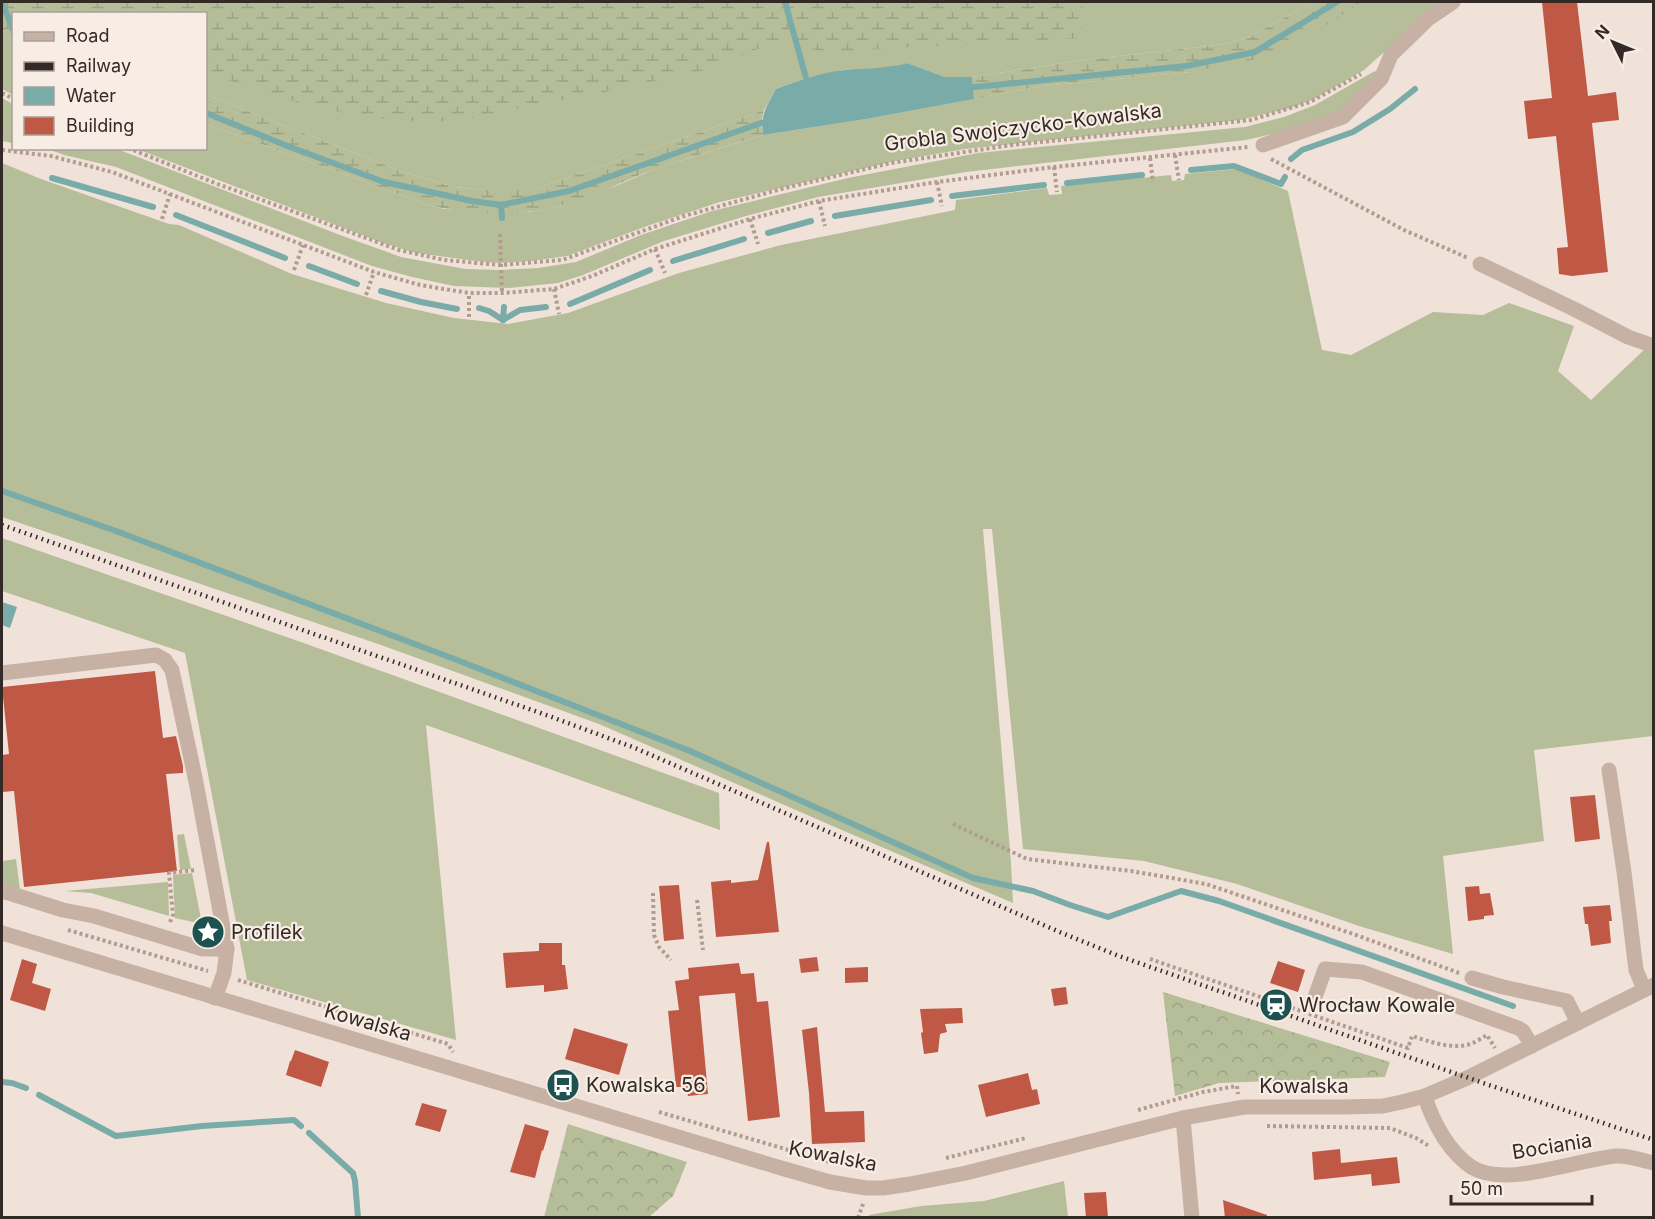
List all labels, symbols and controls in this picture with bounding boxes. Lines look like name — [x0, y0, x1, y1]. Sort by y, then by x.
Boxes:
legend — [12, 12, 207, 150]
north arrow — [1583, 12, 1643, 72]
text: N — [1591, 20, 1614, 43]
text: Road — [66, 25, 109, 46]
text: Railway — [66, 55, 131, 76]
text: Water — [66, 85, 116, 106]
street label: Grobla Swojczycko-Kowalska — [883, 98, 1163, 156]
text: Building — [66, 115, 134, 136]
place icon: Profilek — [190, 914, 226, 950]
place label: Profilek — [231, 920, 303, 944]
station icon: Wrocław Kowale — [1258, 987, 1294, 1023]
place label: Wrocław Kowale — [1299, 993, 1455, 1017]
street label: Kowalska — [322, 998, 414, 1046]
bus stop icon: Kowalska 56 — [545, 1067, 581, 1103]
place label: Kowalska 56 — [586, 1073, 706, 1097]
street label: Kowalska — [1259, 1074, 1349, 1098]
street label: Bociania — [1510, 1128, 1594, 1164]
street label: Kowalska — [787, 1136, 879, 1176]
scale bar — [1451, 1168, 1592, 1206]
text: 50 m — [1460, 1178, 1503, 1199]

